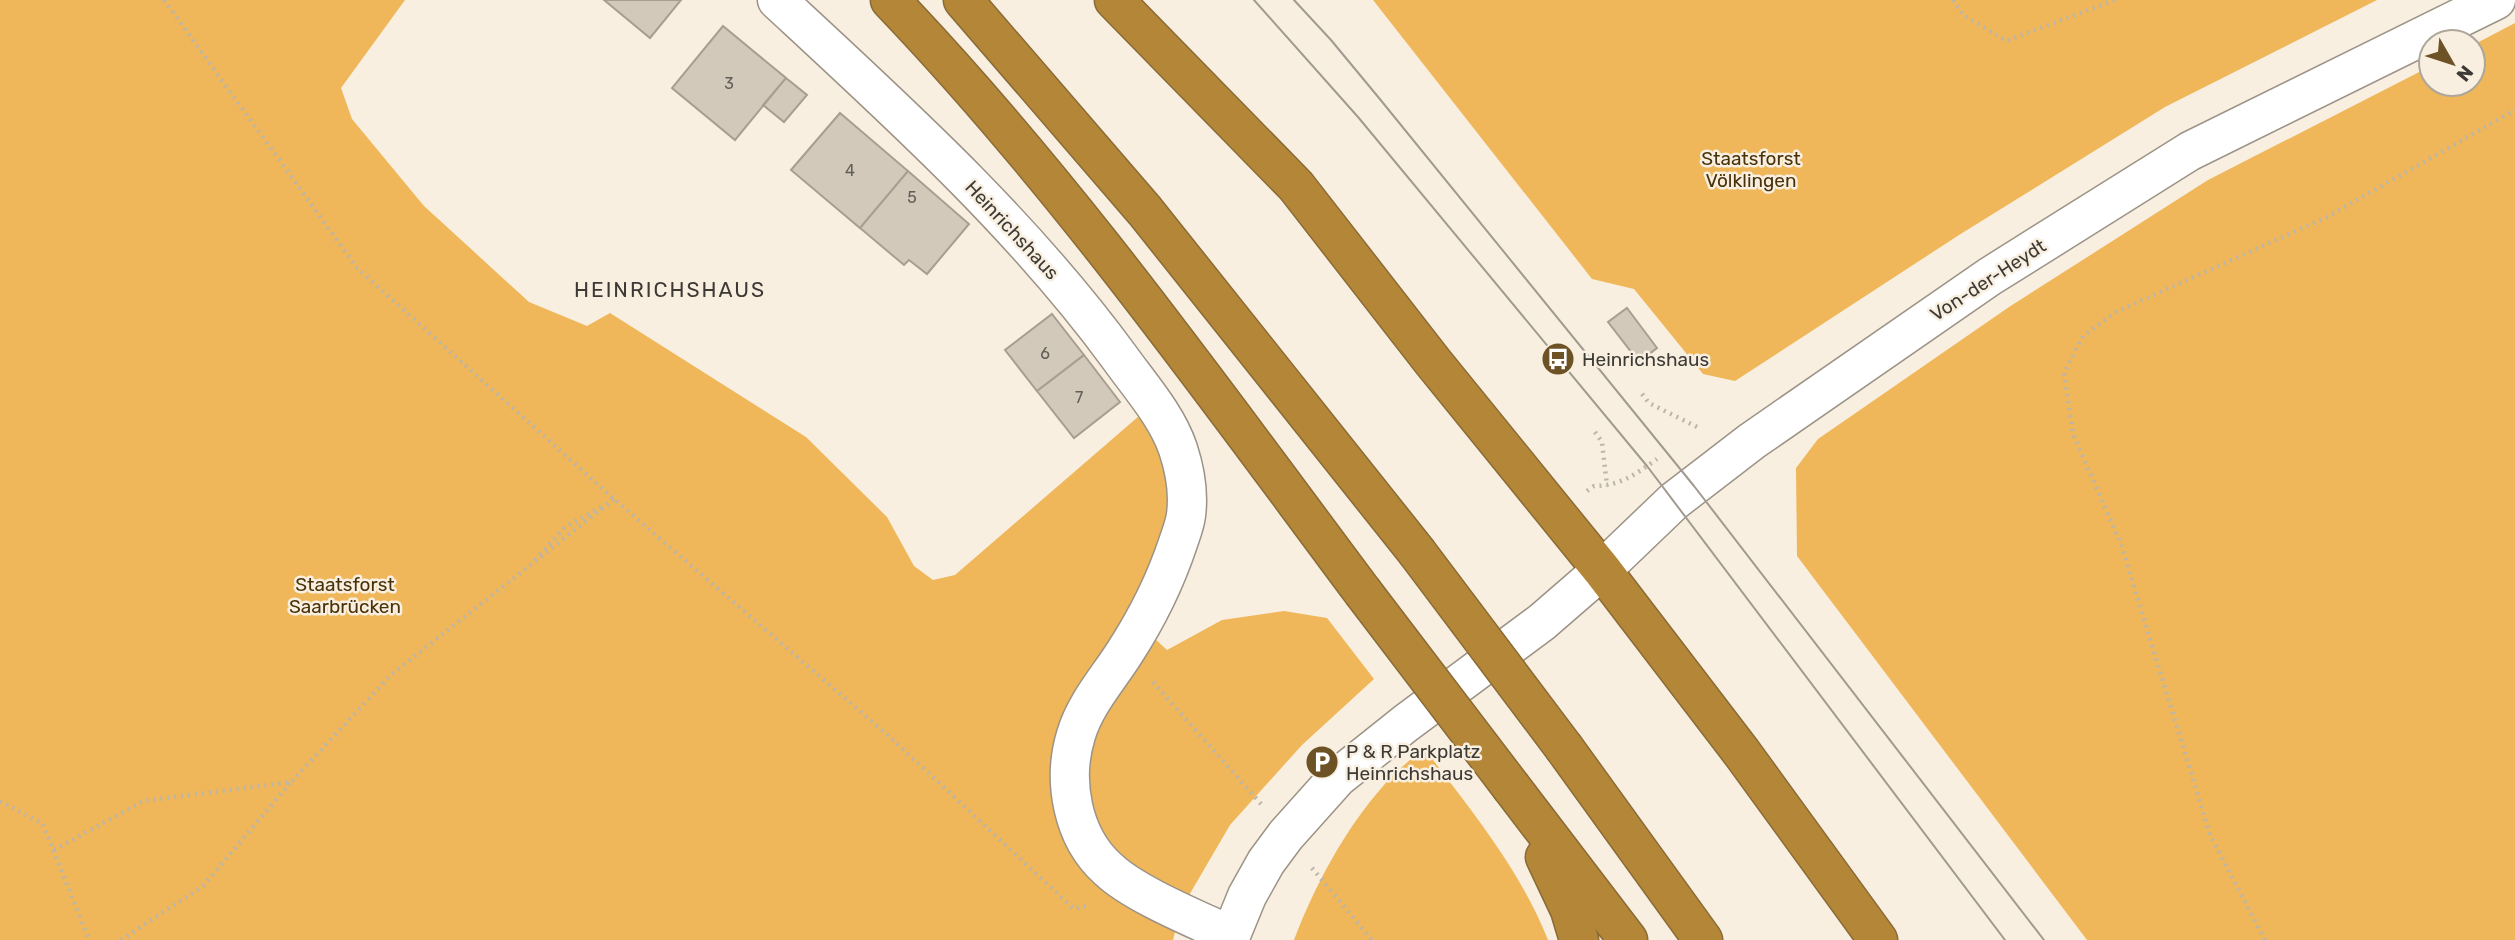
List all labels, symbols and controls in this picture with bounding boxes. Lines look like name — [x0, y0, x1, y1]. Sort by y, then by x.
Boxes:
north arrow — [2417, 28, 2487, 98]
text: N — [2452, 61, 2478, 86]
house number: 3 — [724, 74, 734, 93]
park label: Staatsforst Völklingen — [1701, 147, 1801, 192]
house number: 4 — [845, 161, 855, 180]
street label: Heinrichshaus — [960, 176, 1064, 284]
house number: 5 — [907, 188, 917, 207]
street label: Von-der-Heydt — [1926, 234, 2051, 326]
district label: HEINRICHSHAUS — [574, 277, 766, 302]
bus stop icon: Heinrichshaus — [1539, 340, 1577, 378]
house number: 6 — [1040, 344, 1050, 363]
place label: Heinrichshaus — [1582, 348, 1709, 371]
house number: 7 — [1075, 388, 1083, 407]
park label: Staatsforst Saarbrücken — [289, 573, 401, 618]
place label: P & R Parkplatz Heinrichshaus — [1346, 740, 1480, 785]
parking icon: P & R Parkplatz Heinrichshaus — [1303, 743, 1341, 781]

